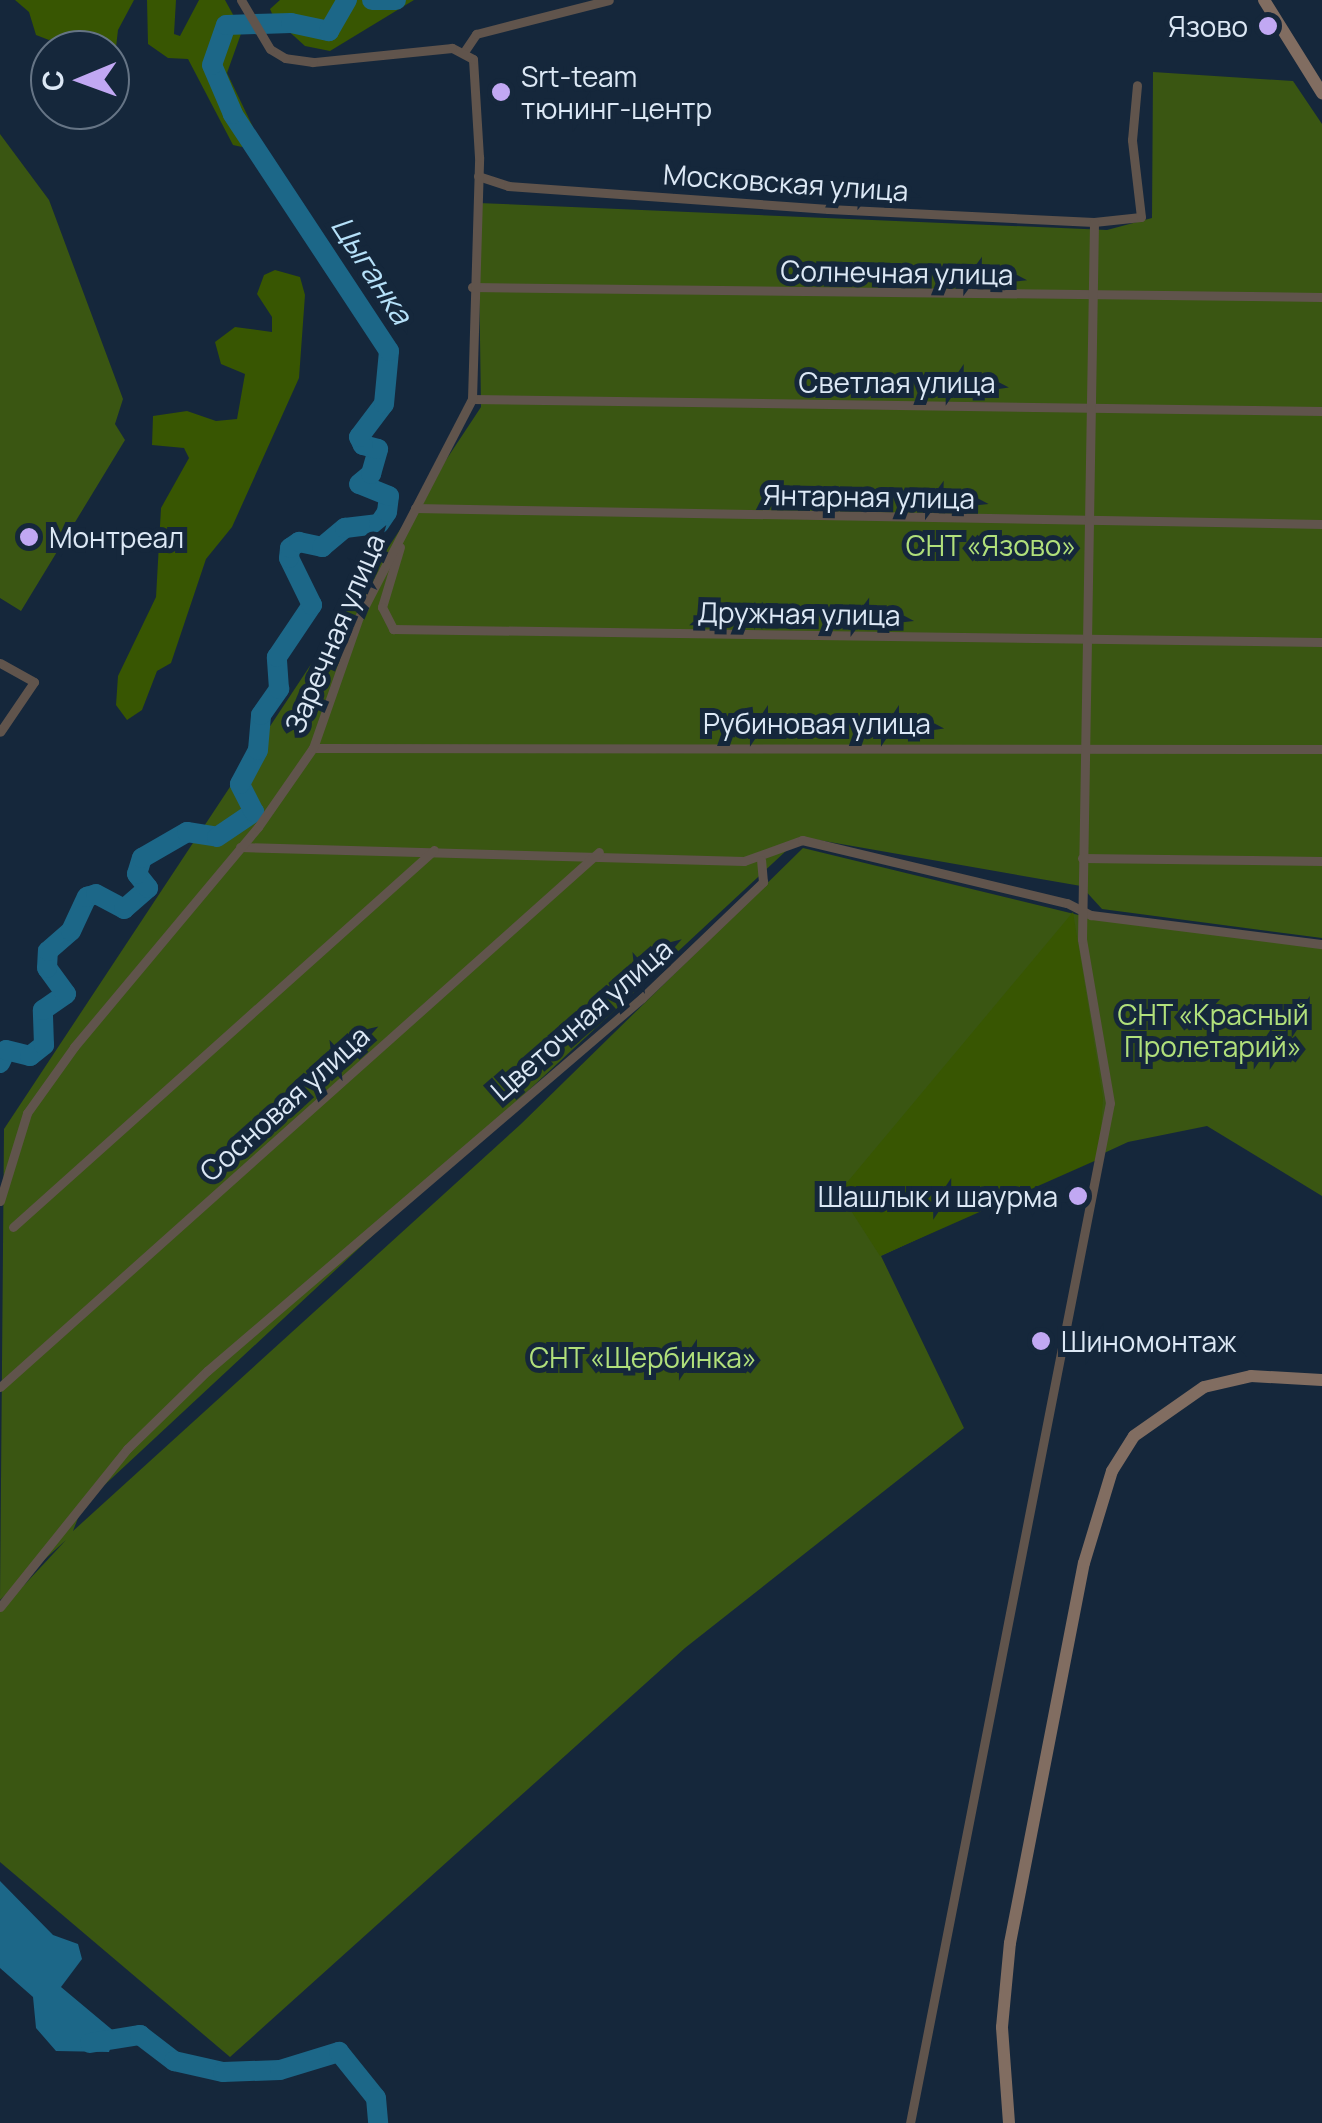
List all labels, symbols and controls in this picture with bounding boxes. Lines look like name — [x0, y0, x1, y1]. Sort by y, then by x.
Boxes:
place label: Язово — [1168, 9, 1248, 43]
marker: Язово — [1257, 15, 1279, 37]
north arrow — [30, 30, 130, 130]
place label: Srt-team тюнинг-центр — [521, 59, 712, 125]
text: С — [33, 70, 71, 91]
marker: Srt-team тюнинг-центр — [490, 81, 512, 103]
street label: Московская улица — [662, 157, 910, 207]
water label: Цыганка — [324, 210, 420, 330]
street label: Солнечная улица — [780, 253, 1014, 291]
street label: Светлая улица — [799, 365, 995, 399]
street label: Янтарная улица — [763, 477, 975, 515]
place label: Монтреал — [49, 520, 184, 554]
marker: Монтреал — [18, 526, 40, 548]
park label: СНТ «Язово» — [905, 528, 1077, 562]
street label: Заречная улица — [277, 529, 391, 737]
street label: Дружная улица — [697, 594, 901, 632]
street label: Рубиновая улица — [703, 706, 931, 740]
street label: Цветочная улица — [483, 931, 679, 1107]
park label: СНТ «Красный Пролетарий» — [1117, 997, 1309, 1063]
street label: Сосновая улица — [193, 1018, 375, 1188]
place label: Шашлык и шаурма — [818, 1179, 1058, 1213]
marker: Шашлык и шаурма — [1067, 1185, 1089, 1207]
place label: Шиномонтаж — [1061, 1324, 1237, 1358]
marker: Шиномонтаж — [1030, 1330, 1052, 1352]
park label: СНТ «Щербинка» — [529, 1340, 757, 1374]

